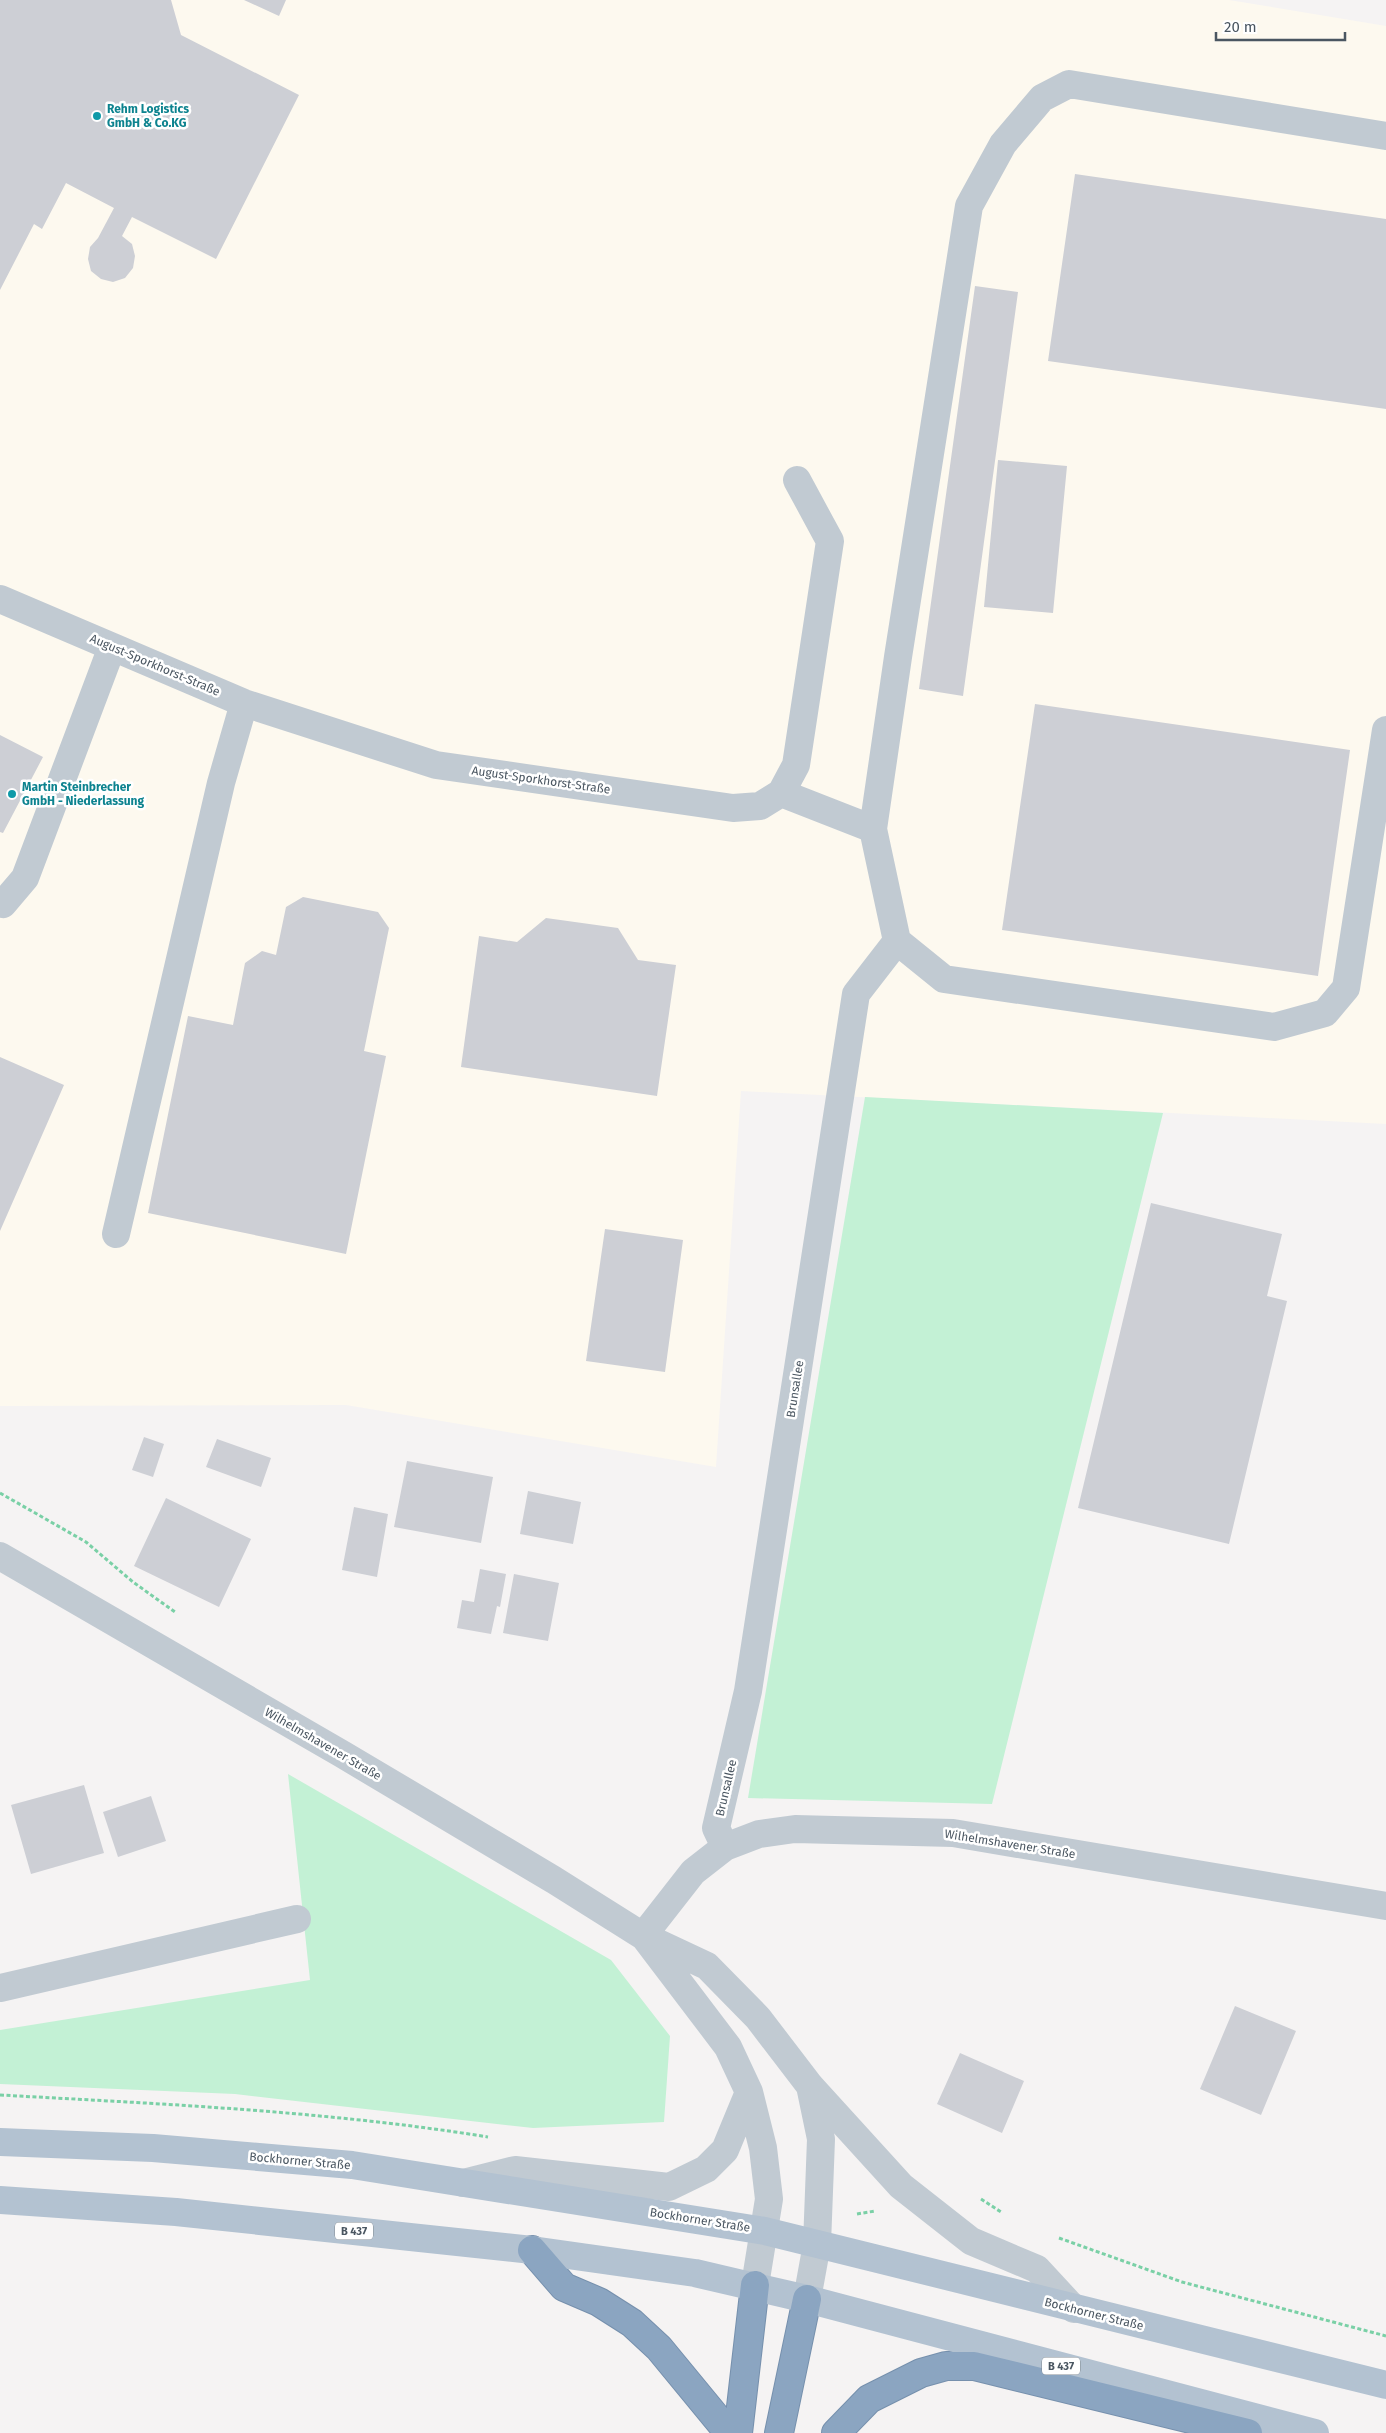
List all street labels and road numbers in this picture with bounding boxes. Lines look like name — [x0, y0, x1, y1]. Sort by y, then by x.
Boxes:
street label: August-Sporkhorst-Straße — [88, 631, 222, 699]
street label: August-Sporkhorst-Straße — [471, 763, 611, 797]
street label: Brunsallee — [784, 1359, 806, 1419]
street label: Wilhelmshavener Straße — [262, 1705, 384, 1783]
street label: Brunsallee — [713, 1758, 739, 1818]
street label: Wilhelmshavener Straße — [944, 1827, 1076, 1861]
street label: Bockhorner Straße — [249, 2150, 351, 2172]
street label: Bockhorner Straße — [649, 2205, 751, 2235]
road number: B 437 — [335, 2222, 373, 2240]
street label: Bockhorner Straße — [1043, 2295, 1145, 2333]
road number: B 437 — [1042, 2358, 1080, 2374]

